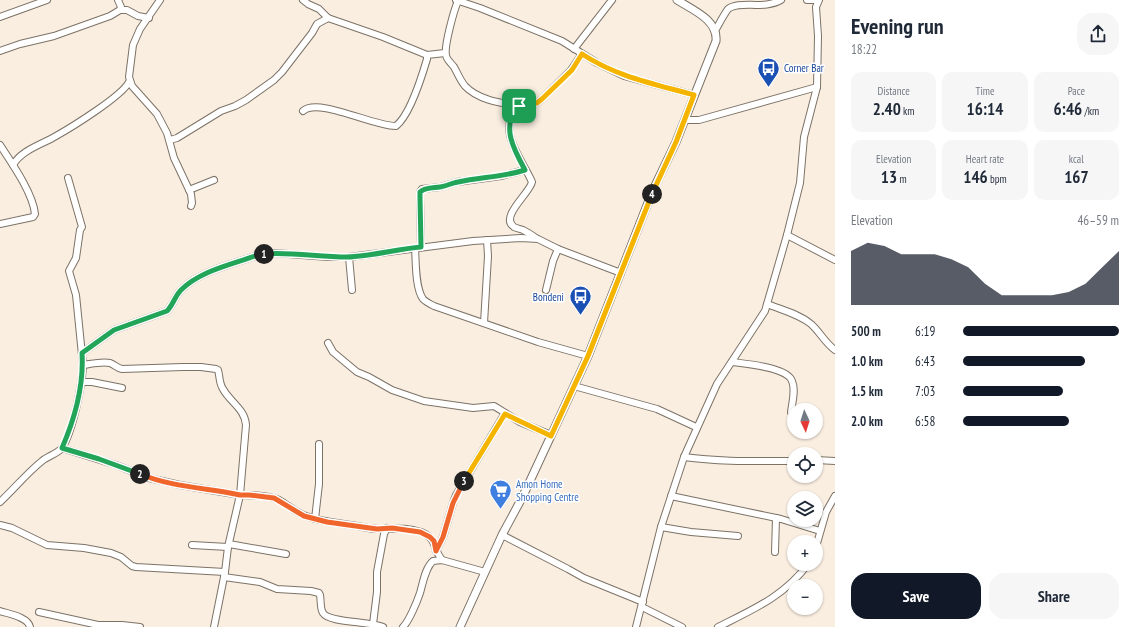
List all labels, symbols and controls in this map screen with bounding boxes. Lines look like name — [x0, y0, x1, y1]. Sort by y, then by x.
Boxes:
text: Evening run — [851, 12, 944, 40]
button: share — [1077, 13, 1119, 55]
text: 18:22 — [851, 41, 877, 58]
bus stop icon: Corner Bar — [755, 55, 781, 88]
place label: Corner Bar — [784, 61, 824, 75]
text: Distance — [877, 84, 910, 98]
text: Time — [975, 84, 995, 98]
text: Pace — [1068, 84, 1085, 98]
pin — [502, 89, 536, 123]
icon: arrive — [508, 95, 530, 117]
text: 2.40 — [873, 98, 901, 120]
text: 16:14 — [967, 98, 1003, 120]
text: 6:46 — [1053, 98, 1082, 120]
text: km — [901, 104, 915, 118]
text: /km — [1082, 104, 1099, 118]
text: Elevation — [876, 152, 911, 166]
text: Heart rate — [966, 152, 1004, 166]
text: kcal — [1069, 152, 1084, 166]
text: 13 — [881, 166, 897, 188]
text: 146 — [963, 166, 988, 188]
text: 167 — [1064, 166, 1089, 188]
text: m — [897, 172, 907, 186]
text: bpm — [988, 172, 1007, 186]
pin: 4 — [642, 184, 662, 204]
text: 4 — [649, 187, 655, 201]
text: Elevation — [851, 212, 893, 229]
text: 46–59 m — [1077, 212, 1119, 229]
pin: 1 — [254, 244, 274, 264]
text: 1 — [261, 247, 267, 261]
bus stop icon: Bondeni — [567, 284, 593, 317]
place label: Bondeni — [533, 290, 564, 304]
text: 500 m — [851, 323, 881, 340]
text: 6:19 — [915, 323, 935, 340]
text: 1.0 km — [851, 353, 883, 370]
text: 6:43 — [915, 353, 935, 370]
text: 1.5 km — [851, 383, 883, 400]
text: 7:03 — [915, 383, 935, 400]
north arrow — [787, 403, 823, 439]
map controls — [787, 403, 823, 615]
text: 2.0 km — [851, 413, 883, 430]
text: 6:58 — [915, 413, 935, 430]
button: locate — [787, 447, 823, 483]
pin: 2 — [130, 464, 150, 484]
text: 2 — [137, 467, 143, 481]
pin: 3 — [454, 471, 474, 491]
text: 3 — [461, 474, 467, 488]
supermarket icon: Amon Home Shopping Centre — [487, 477, 513, 510]
place label: Amon Home Shopping Centre — [516, 477, 579, 504]
button: layers — [787, 491, 823, 527]
button: + — [787, 535, 823, 571]
button: Save — [851, 573, 981, 619]
button: Share — [989, 573, 1119, 619]
button: − — [787, 579, 823, 615]

